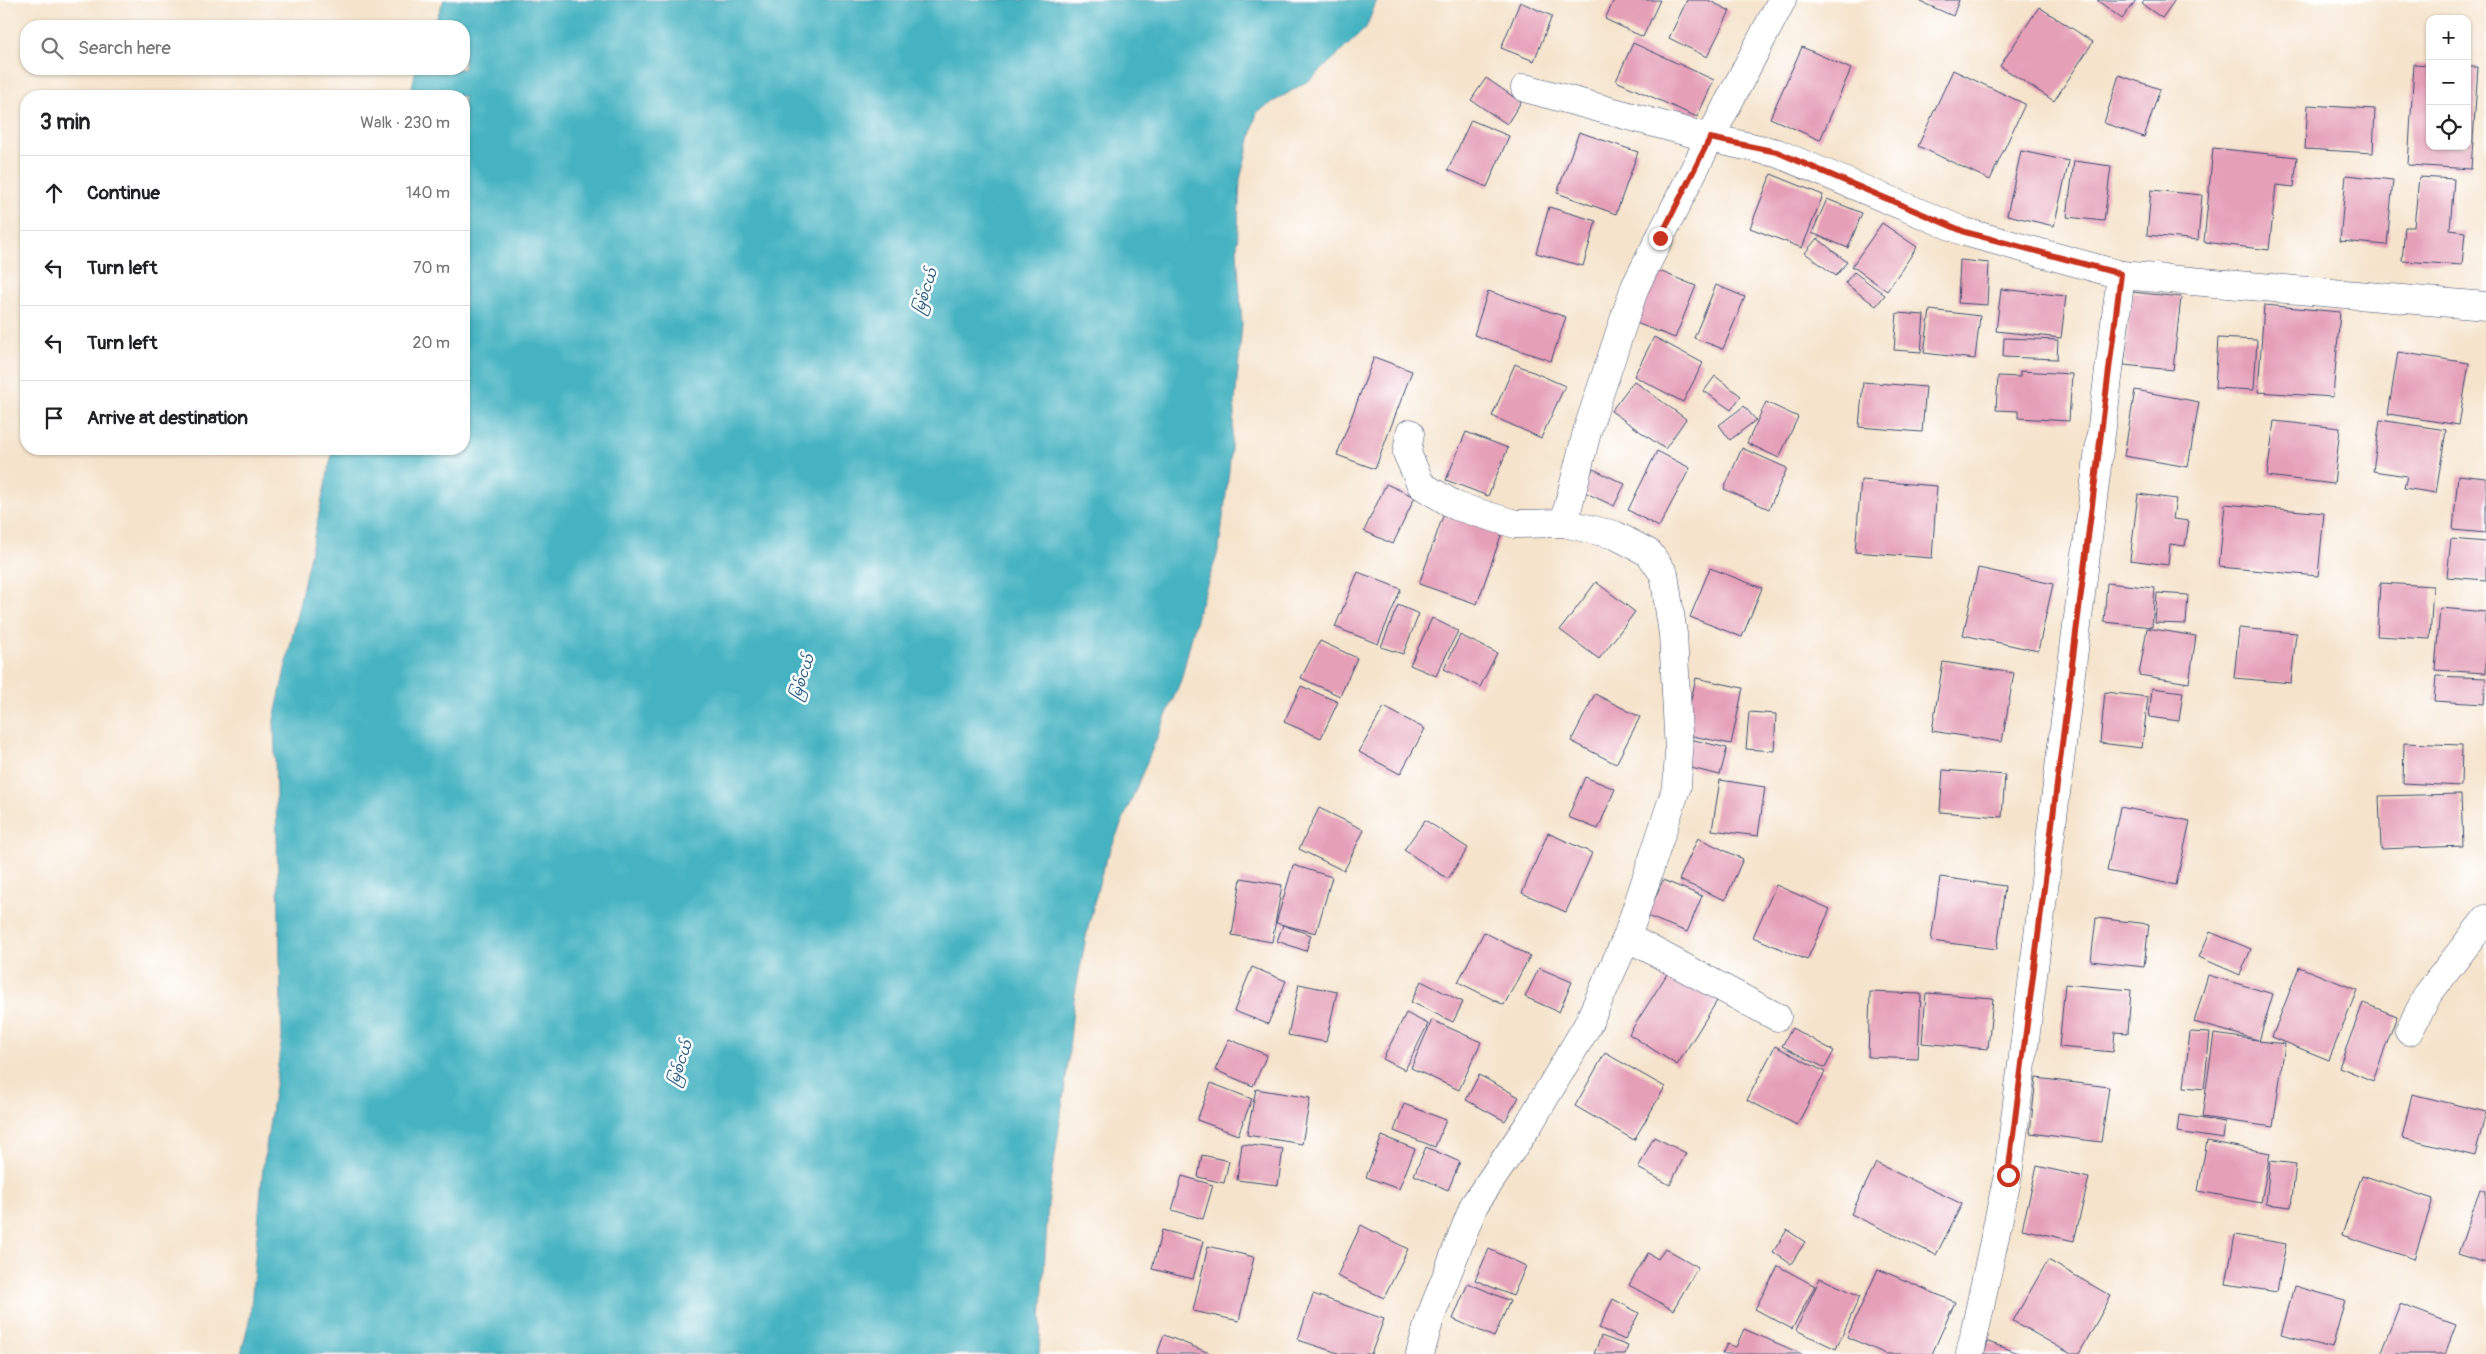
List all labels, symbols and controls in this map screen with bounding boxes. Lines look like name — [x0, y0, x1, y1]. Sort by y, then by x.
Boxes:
map controls — [2426, 15, 2471, 150]
button: + — [2426, 15, 2471, 60]
search box — [20, 20, 470, 75]
icon: search — [38, 34, 66, 62]
text: Search here — [78, 36, 171, 60]
button: − — [2426, 60, 2471, 105]
button: locate — [2426, 105, 2471, 150]
text: 3 min — [40, 109, 90, 136]
text: Walk · 230 m — [360, 113, 450, 133]
icon: ahead — [40, 179, 68, 207]
text: Continue — [87, 181, 160, 205]
text: 140 m — [406, 183, 450, 203]
route end — [1649, 227, 1672, 250]
icon: left — [40, 254, 68, 282]
text: Turn left — [87, 256, 157, 280]
text: 70 m — [413, 258, 450, 278]
water label: မြစ်ငယ် — [908, 264, 944, 317]
icon: left — [40, 329, 68, 357]
text: Turn left — [87, 331, 157, 355]
text: 20 m — [412, 333, 450, 353]
icon: arrive — [40, 404, 68, 432]
text: Arrive at destination — [87, 406, 248, 430]
water label: မြစ်ငယ် — [785, 650, 821, 703]
water label: မြစ်ငယ် — [663, 1036, 699, 1089]
route start — [1997, 1164, 2020, 1187]

